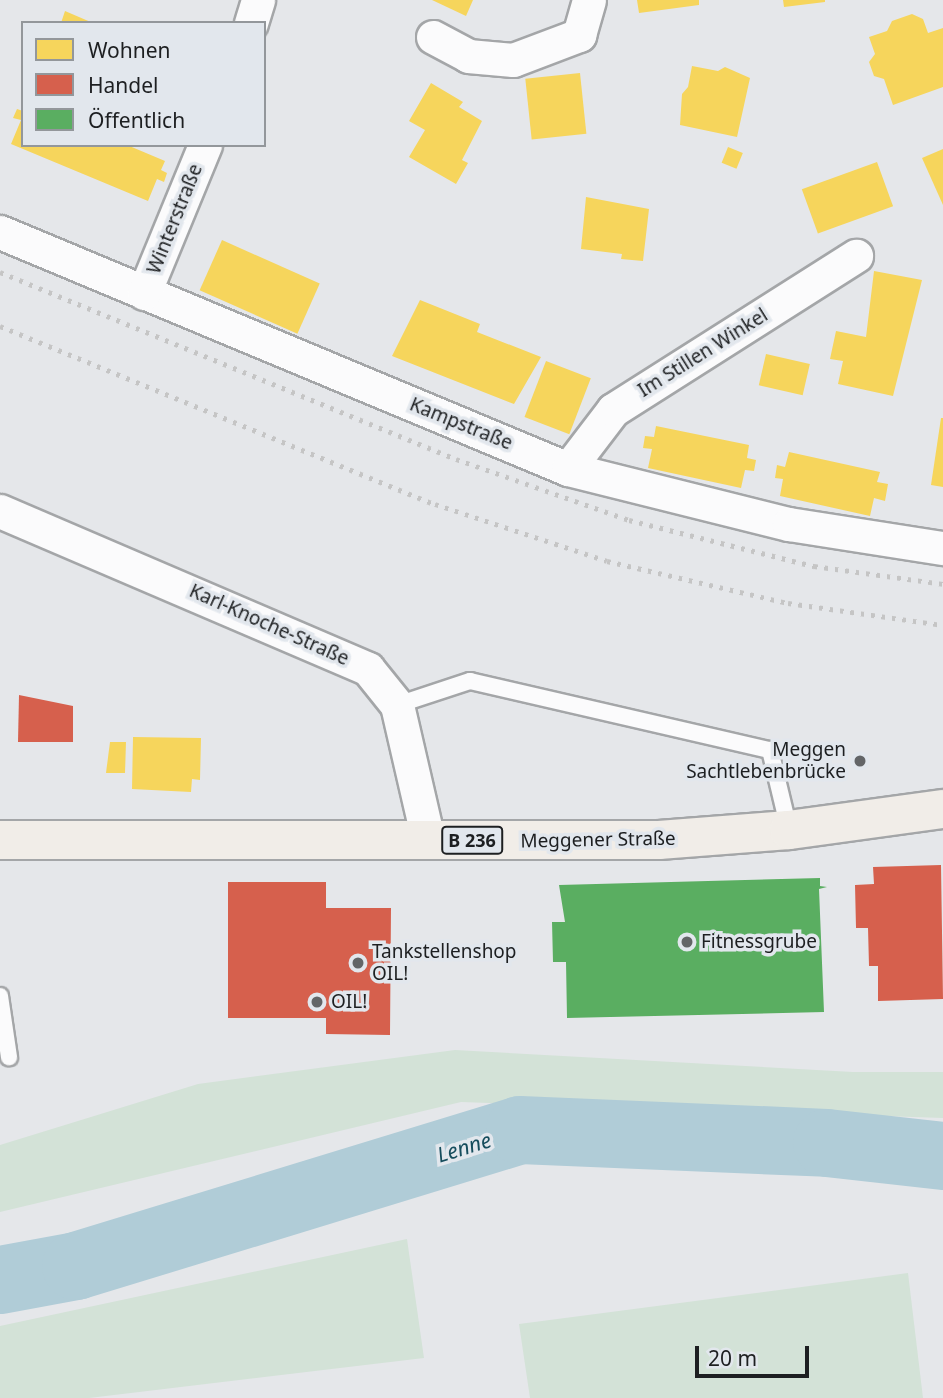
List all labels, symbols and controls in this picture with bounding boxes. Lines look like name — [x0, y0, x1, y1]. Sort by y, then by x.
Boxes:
legend — [21, 21, 266, 147]
text: Wohnen — [88, 36, 171, 64]
text: Handel — [88, 71, 159, 99]
text: Öffentlich — [88, 106, 185, 134]
street label: Winterstraße — [143, 161, 207, 277]
street label: Im Stillen Winkel — [634, 304, 772, 402]
street label: Kampstraße — [406, 393, 516, 455]
street label: Karl-Knoche-Straße — [186, 580, 352, 670]
place label: Meggen Sachtlebenbrücke — [686, 739, 846, 783]
marker: Meggen Sachtlebenbrücke — [852, 753, 868, 769]
road number: B 236 — [440, 826, 504, 854]
street label: Meggener Straße — [520, 827, 676, 853]
place label: Fitnessgrube — [701, 931, 817, 953]
marker: Fitnessgrube — [679, 934, 695, 950]
place label: Tankstellenshop OIL! — [372, 941, 517, 985]
marker: Tankstellenshop OIL! — [350, 955, 366, 971]
place label: OIL! — [331, 991, 367, 1013]
marker: OIL! — [309, 994, 325, 1010]
water label: Lenne — [434, 1127, 494, 1167]
scale bar — [698, 1332, 812, 1376]
text: 20 m — [708, 1344, 757, 1372]

